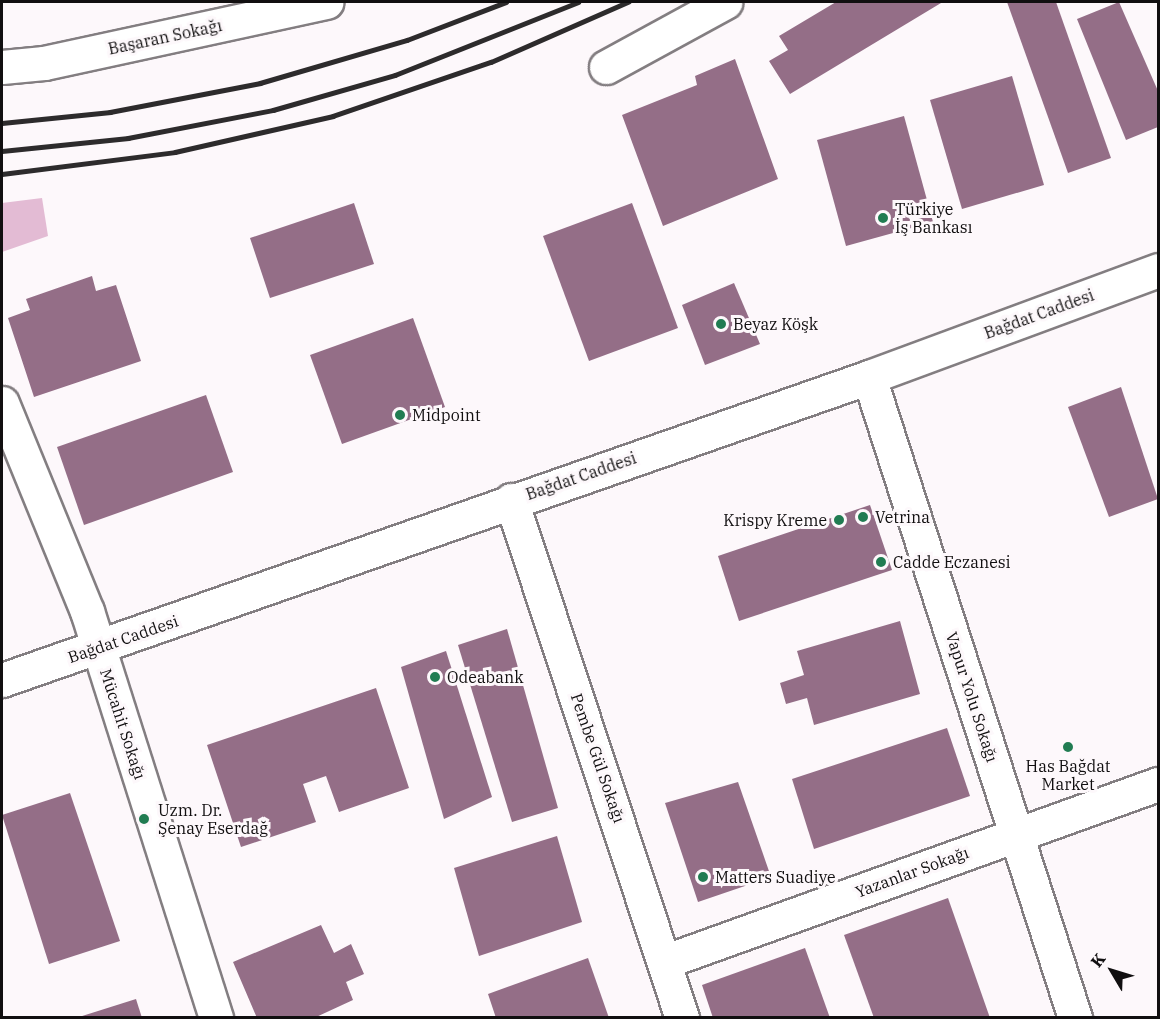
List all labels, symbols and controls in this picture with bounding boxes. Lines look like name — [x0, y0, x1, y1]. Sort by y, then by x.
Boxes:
street label: Başaran Sokağı — [106, 16, 224, 58]
place label: Türkiye İş Bankası — [895, 199, 973, 237]
marker: Türkiye İş Bankası — [876, 211, 890, 225]
street label: Bağdat Caddesi — [981, 285, 1097, 343]
place label: Beyaz Köşk — [733, 314, 818, 334]
marker: Beyaz Köşk — [714, 317, 728, 331]
place label: Midpoint — [412, 405, 481, 425]
marker: Midpoint — [393, 408, 407, 422]
street label: Bağdat Caddesi — [523, 448, 639, 504]
place label: Vetrina — [875, 507, 930, 527]
place label: Krispy Kreme — [723, 510, 827, 530]
marker: Vetrina — [856, 510, 870, 524]
marker: Krispy Kreme — [832, 513, 846, 527]
place label: Cadde Eczanesi — [893, 552, 1011, 572]
marker: Cadde Eczanesi — [874, 555, 888, 569]
street label: Bağdat Caddesi — [65, 611, 181, 667]
street label: Vapur Yolu Sokağı — [942, 630, 1002, 764]
street label: Mücahit Sokağı — [96, 666, 150, 782]
place label: Odeabank — [447, 667, 524, 687]
marker: Odeabank — [428, 670, 442, 684]
street label: Pembe Gül Sokağı — [567, 691, 629, 825]
marker: Has Bağdat Market — [1061, 740, 1075, 754]
place label: Has Bağdat Market — [1026, 756, 1110, 794]
place label: Uzm. Dr. Şenay Eserdağ — [158, 800, 268, 838]
marker: Uzm. Dr. Şenay Eserdağ — [135, 810, 153, 828]
street label: Yazanlar Sokağı — [853, 843, 971, 901]
place label: Matters Suadiye — [715, 867, 836, 887]
marker: Matters Suadiye — [696, 870, 710, 884]
north arrow — [1082, 941, 1142, 1001]
text: K — [1086, 949, 1109, 971]

